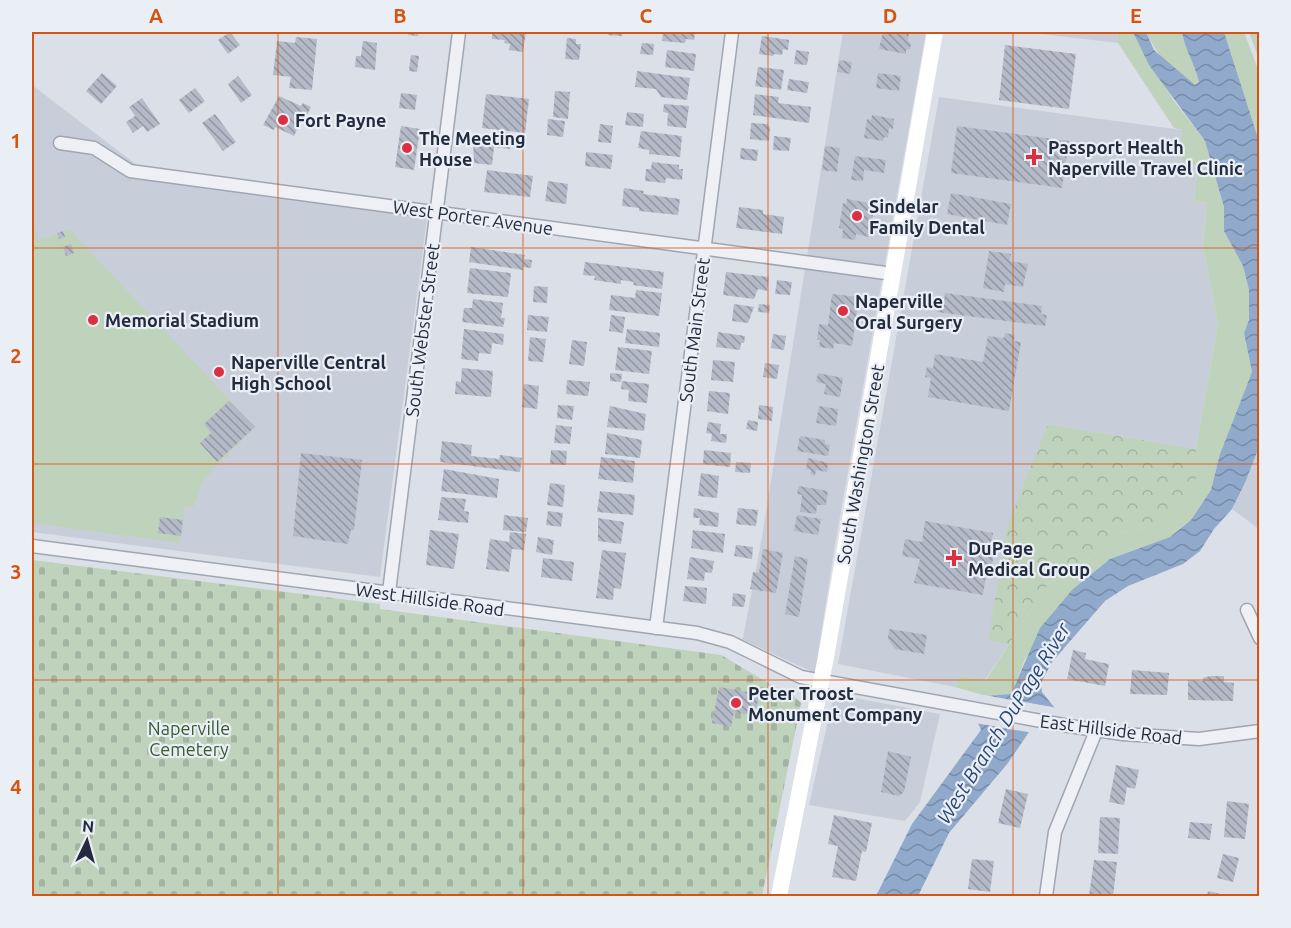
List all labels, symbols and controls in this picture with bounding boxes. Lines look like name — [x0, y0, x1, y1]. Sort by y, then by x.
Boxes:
text: A — [149, 4, 163, 27]
text: B — [393, 4, 407, 27]
text: C — [640, 4, 653, 27]
text: D — [883, 4, 897, 27]
text: E — [1130, 4, 1142, 27]
place label: Fort Payne — [295, 110, 386, 130]
marker: Fort Payne — [276, 113, 290, 127]
place label: The Meeting House — [419, 128, 526, 169]
text: 1 — [10, 129, 22, 152]
place label: Passport Health Naperville Travel Clinic — [1048, 137, 1243, 178]
marker: The Meeting House — [400, 141, 414, 155]
marker: Passport Health Naperville Travel Clinic — [1025, 148, 1043, 166]
street label: West Porter Avenue — [391, 196, 555, 238]
place label: Sindelar Family Dental — [869, 196, 985, 237]
marker: Sindelar Family Dental — [850, 209, 864, 223]
street label: South Webster Street — [401, 242, 443, 418]
street label: South Main Street — [675, 257, 713, 403]
place label: Naperville Oral Surgery — [855, 291, 963, 332]
marker: Naperville Oral Surgery — [836, 304, 850, 318]
place label: Memorial Stadium — [105, 310, 259, 330]
marker: Memorial Stadium — [86, 313, 100, 327]
text: 2 — [10, 344, 22, 367]
place label: Naperville Central High School — [231, 352, 386, 393]
street label: South Washington Street — [833, 363, 887, 565]
marker: Naperville Central High School — [212, 365, 226, 379]
place label: DuPage Medical Group — [968, 538, 1090, 579]
marker: DuPage Medical Group — [945, 549, 963, 567]
text: 3 — [10, 560, 22, 583]
street label: West Hillside Road — [354, 579, 506, 619]
water label: West Branch DuPage River — [932, 617, 1075, 828]
place label: Peter Troost Monument Company — [748, 683, 923, 724]
marker: Peter Troost Monument Company — [729, 696, 743, 710]
street label: East Hillside Road — [1039, 710, 1183, 748]
park label: Naperville Cemetery — [148, 718, 230, 759]
text: 4 — [10, 775, 22, 798]
north arrow — [57, 811, 117, 871]
text: N — [82, 817, 95, 836]

